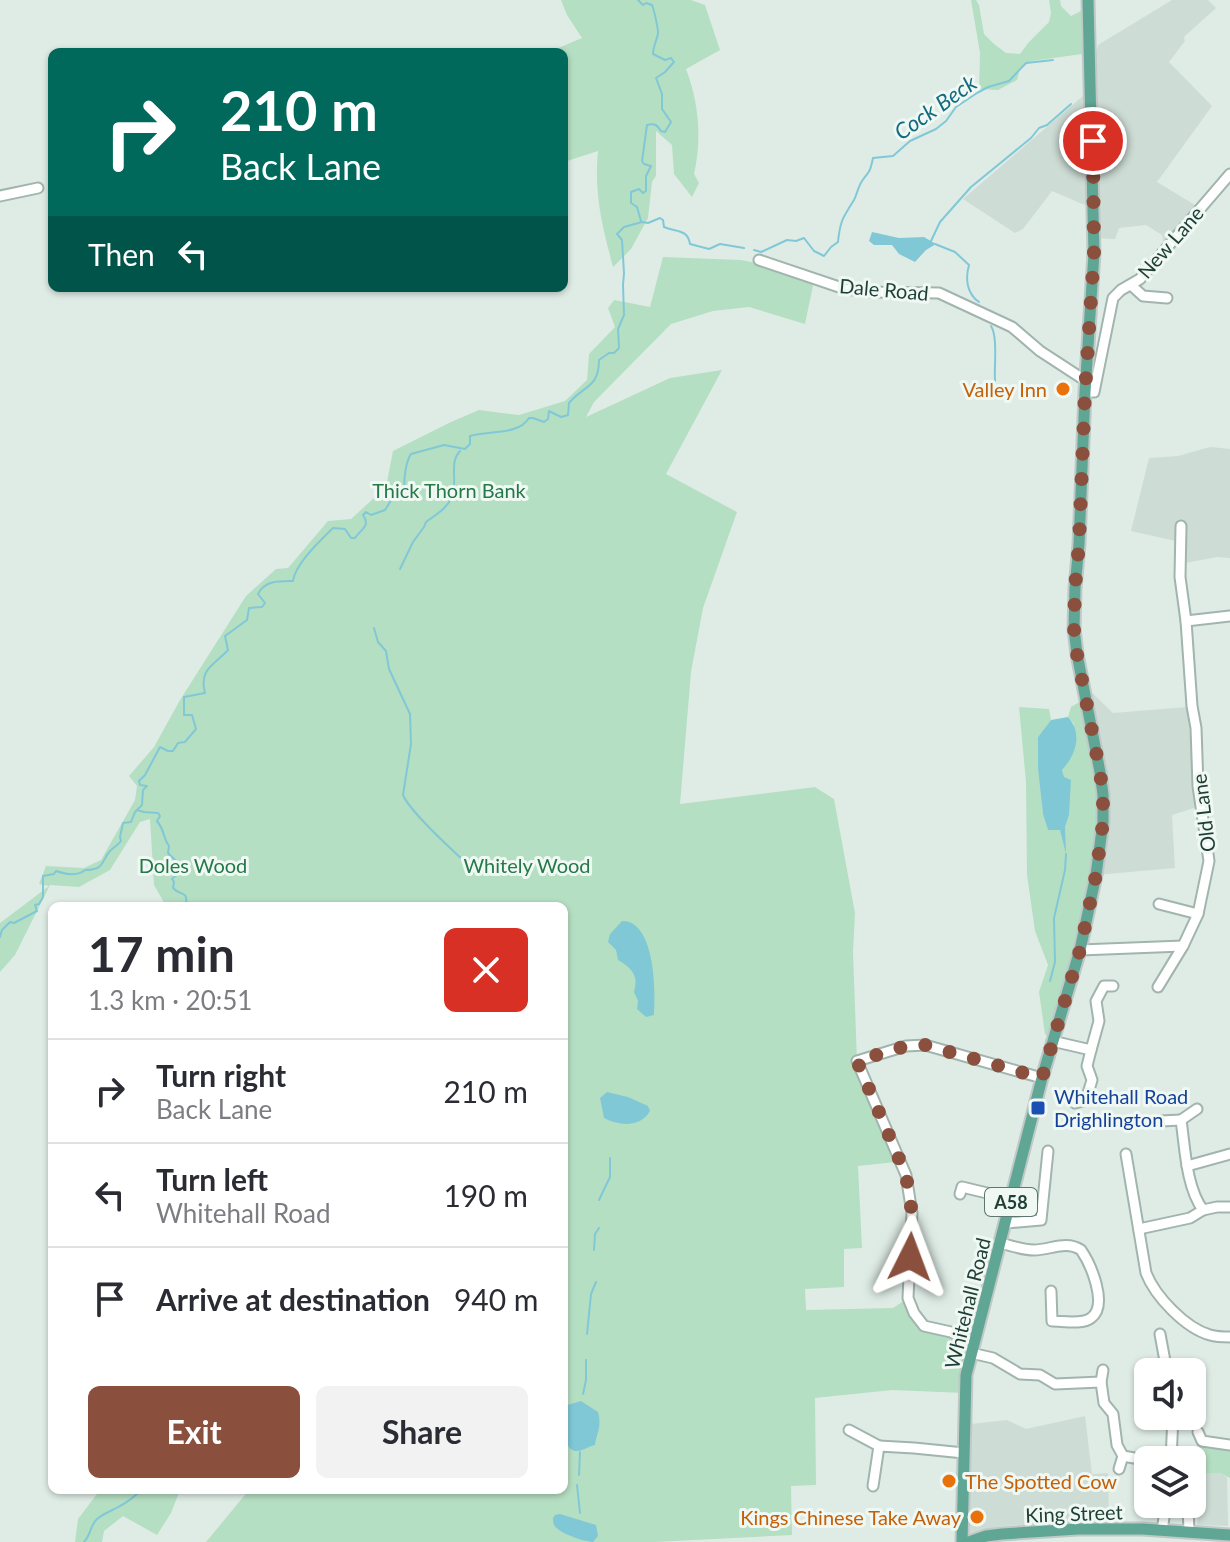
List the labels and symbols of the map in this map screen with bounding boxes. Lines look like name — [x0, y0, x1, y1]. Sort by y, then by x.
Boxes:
water label: Cock Beck — [889, 69, 982, 145]
pin — [1059, 107, 1127, 175]
street label: New Lane — [1132, 201, 1208, 283]
street label: Dale Road — [838, 273, 930, 305]
place label: Valley Inn — [963, 377, 1047, 401]
marker: Valley Inn — [1054, 380, 1072, 398]
park label: Thick Thorn Bank — [372, 478, 527, 502]
street label: Old Lane — [1186, 772, 1220, 854]
park label: Doles Wood — [139, 853, 247, 877]
park label: Whitely Wood — [463, 853, 591, 877]
place label: Whitehall Road Drighlington — [1054, 1084, 1188, 1131]
marker: Whitehall Road Drighlington — [1029, 1099, 1047, 1117]
road number: A58 — [985, 1188, 1037, 1216]
position arrow — [868, 1215, 952, 1299]
street label: Whitehall Road — [939, 1235, 995, 1371]
place label: The Spotted Cow — [965, 1469, 1117, 1493]
marker: The Spotted Cow — [940, 1472, 958, 1490]
street label: King Street — [1025, 1499, 1123, 1527]
place label: Kings Chinese Take Away — [740, 1505, 962, 1529]
marker: Kings Chinese Take Away — [968, 1508, 986, 1526]

